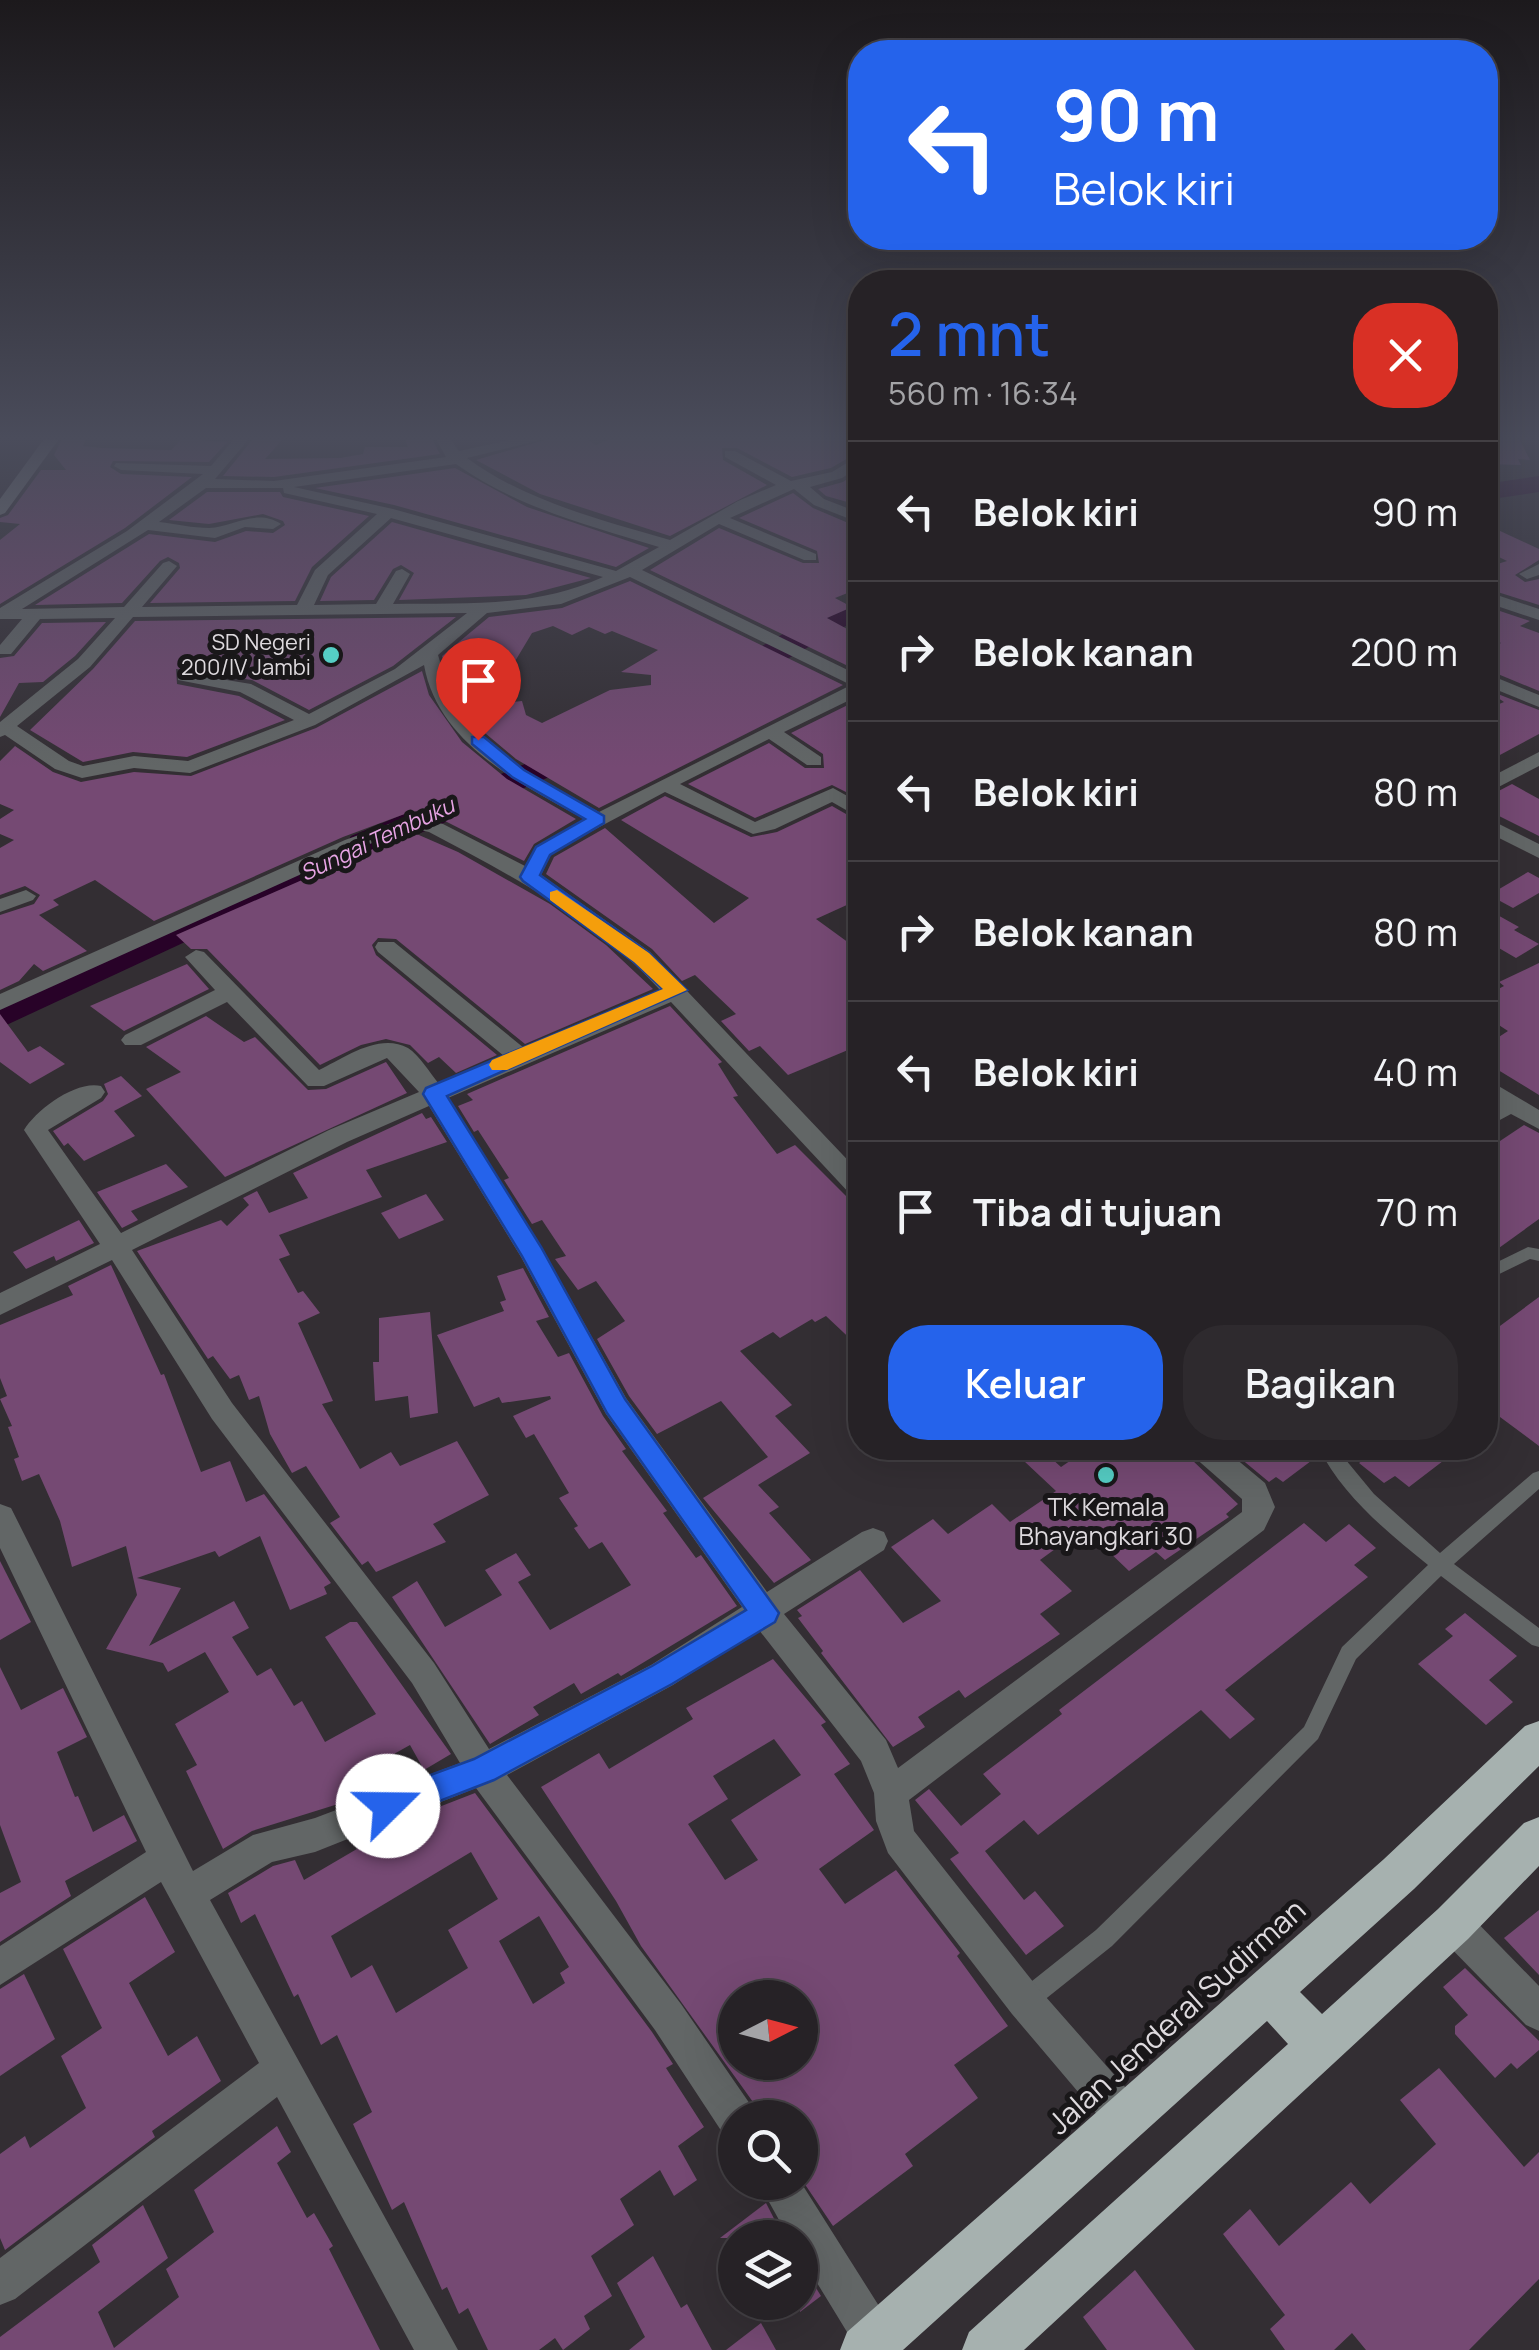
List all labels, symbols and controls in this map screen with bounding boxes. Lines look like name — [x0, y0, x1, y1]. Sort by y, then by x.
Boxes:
text: 90 m — [1053, 66, 1220, 162]
icon: left — [888, 80, 1018, 210]
text: Belok kiri — [1053, 157, 1235, 219]
text: 2 mnt — [888, 292, 1050, 374]
button: close — [1353, 303, 1458, 408]
text: 560 m · 16:34 — [888, 371, 1078, 415]
icon: left — [888, 484, 943, 539]
text: Belok kiri — [973, 485, 1139, 537]
text: 90 m — [1371, 485, 1458, 537]
icon: right — [888, 624, 943, 679]
text: Belok kanan — [973, 625, 1194, 677]
text: 200 m — [1350, 625, 1458, 677]
place label: SD Negeri 200/IV Jambi — [181, 627, 311, 682]
pin — [436, 638, 521, 741]
marker: SD Negeri 200/IV Jambi — [320, 644, 342, 666]
icon: arrive — [451, 653, 506, 708]
icon: left — [888, 764, 943, 819]
text: Belok kiri — [973, 765, 1139, 817]
text: 80 m — [1373, 765, 1458, 817]
water label: Sungai Tembuku — [295, 789, 461, 888]
icon: right — [888, 904, 943, 959]
text: Belok kanan — [973, 905, 1194, 957]
text: 80 m — [1373, 905, 1458, 957]
icon: left — [888, 1044, 943, 1099]
text: Belok kiri — [973, 1045, 1139, 1097]
text: 40 m — [1373, 1045, 1458, 1097]
icon: arrive — [888, 1184, 943, 1239]
text: Tiba di tujuan — [973, 1185, 1222, 1237]
text: 70 m — [1376, 1185, 1458, 1237]
button: Keluar — [888, 1325, 1163, 1440]
button: Bagikan — [1183, 1325, 1458, 1440]
marker: TK Kemala Bhayangkari 30 — [1095, 1464, 1117, 1486]
place label: TK Kemala Bhayangkari 30 — [1019, 1489, 1193, 1553]
position arrow — [336, 1754, 440, 1858]
street label: Jalan Jenderal Sudirman — [1038, 1889, 1314, 2143]
north arrow — [718, 1980, 818, 2080]
map controls — [718, 1980, 818, 2320]
button: search — [718, 2100, 818, 2200]
button: layers — [718, 2220, 818, 2320]

